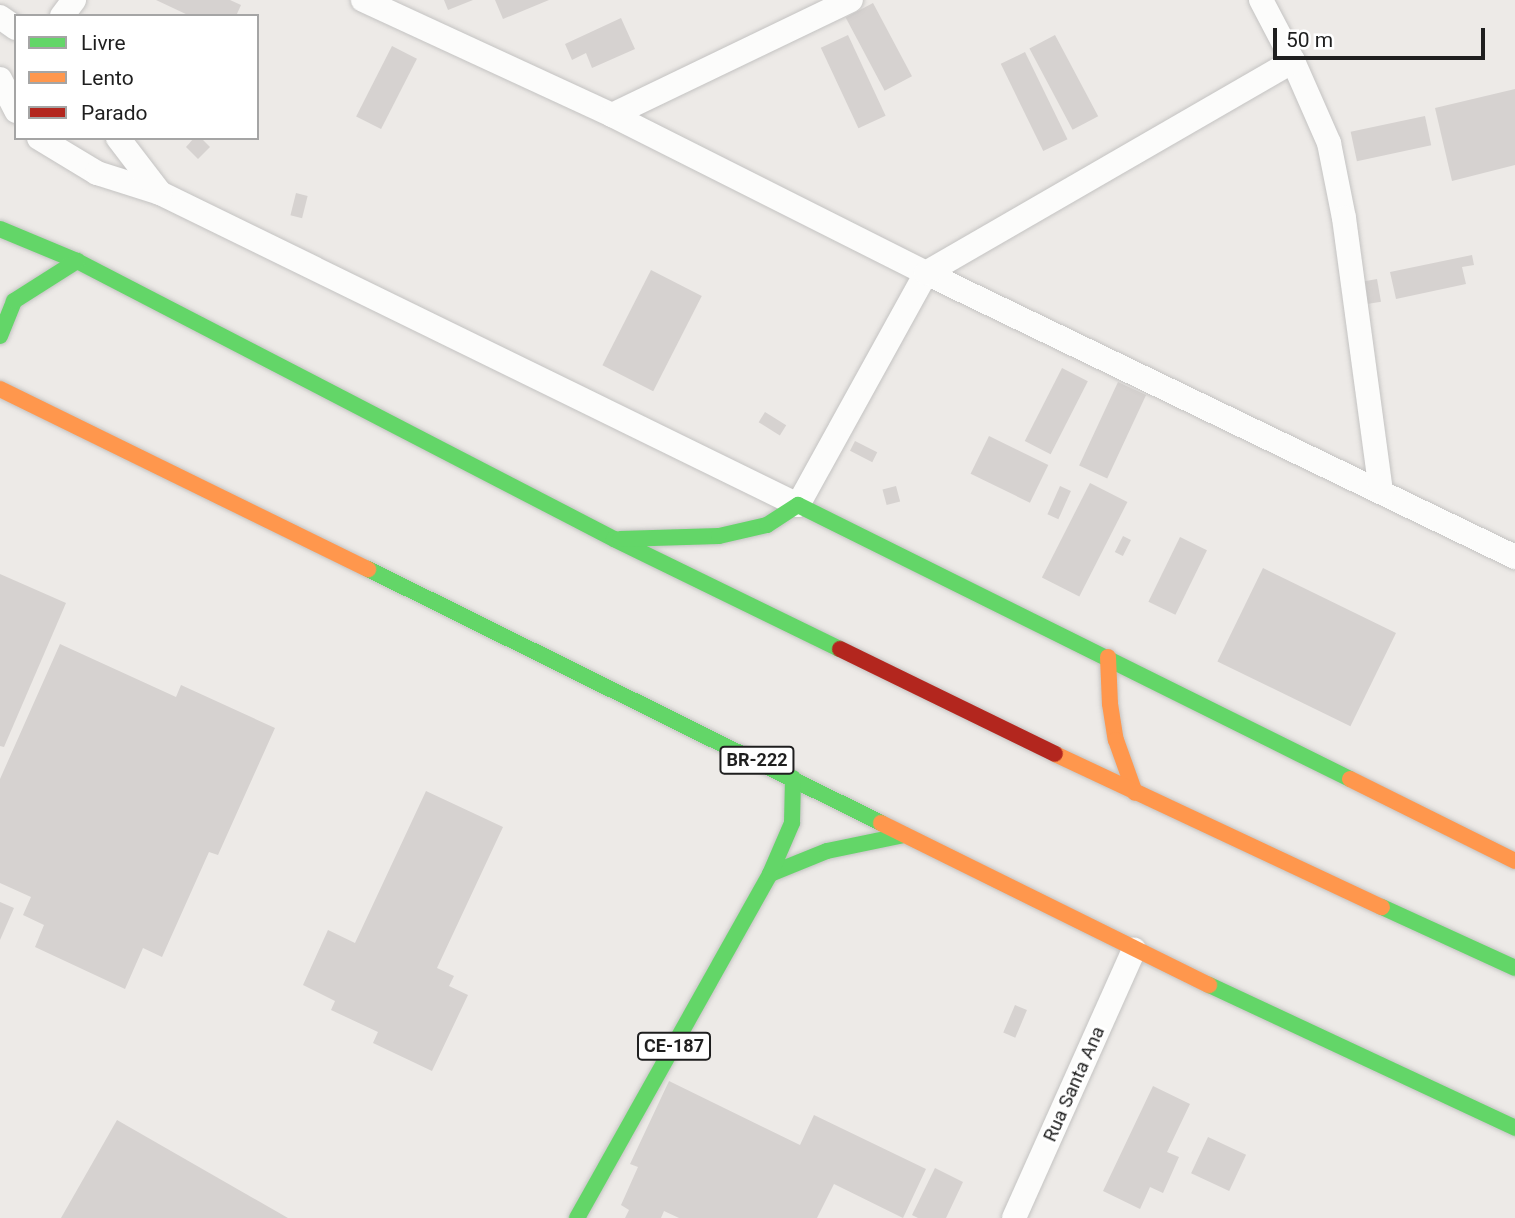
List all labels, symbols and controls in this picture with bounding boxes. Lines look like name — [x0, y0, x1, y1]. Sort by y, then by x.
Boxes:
legend — [14, 14, 259, 140]
scale bar — [1277, 14, 1489, 58]
text: 50 m — [1286, 28, 1333, 52]
text: Livre — [81, 31, 126, 55]
text: Lento — [81, 66, 134, 90]
text: Parado — [81, 101, 148, 125]
road number: BR-222 — [718, 746, 796, 774]
street label: Rua Santa Ana — [1038, 1023, 1110, 1145]
road number: CE-187 — [636, 1031, 712, 1060]

